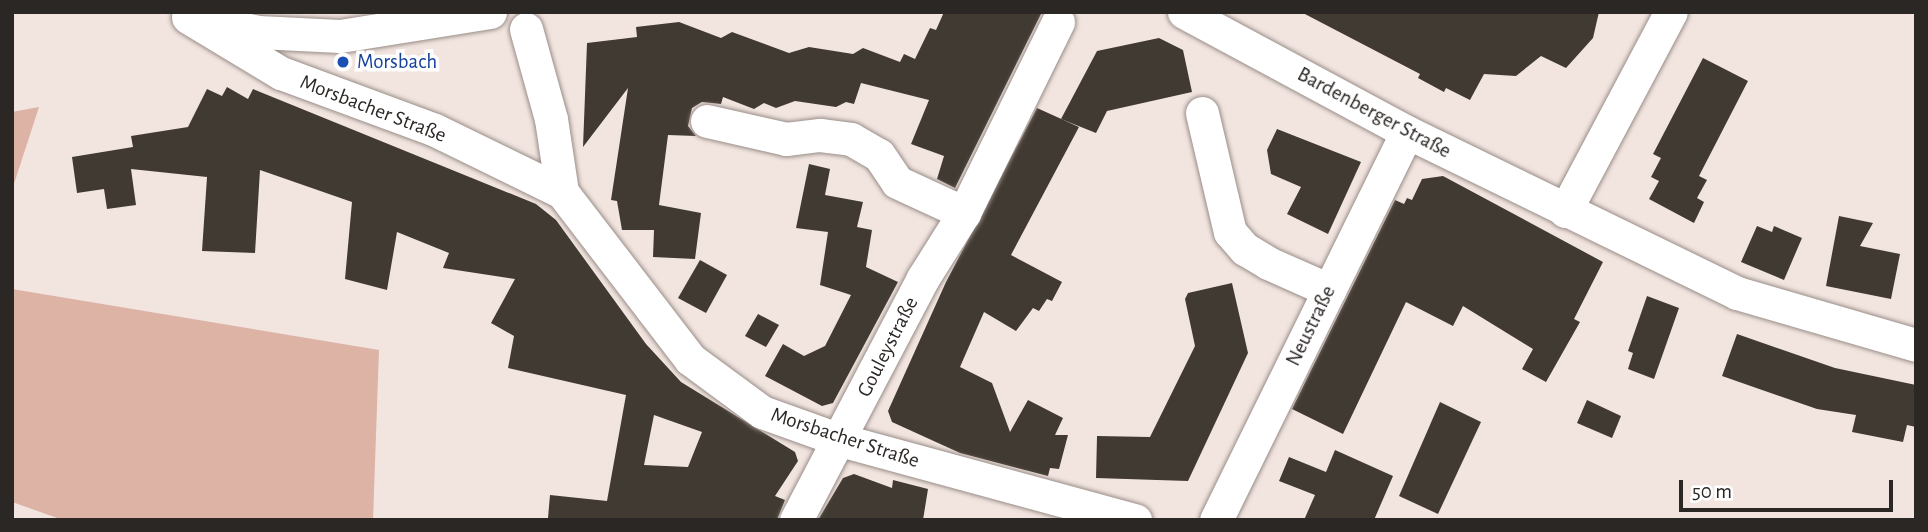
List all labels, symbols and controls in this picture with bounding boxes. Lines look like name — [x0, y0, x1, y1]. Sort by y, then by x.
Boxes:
place label: Morsbach — [357, 49, 437, 75]
marker: Morsbach — [335, 54, 351, 70]
street label: Bardenberger Straße — [1293, 62, 1455, 164]
street label: Morsbacher Straße — [296, 70, 450, 148]
street label: Neustraße — [1281, 282, 1341, 370]
street label: Gouleystraße — [852, 293, 924, 401]
street label: Morsbacher Straße — [768, 402, 922, 474]
scale bar — [1683, 466, 1896, 510]
text: 50 m — [1692, 481, 1732, 502]

